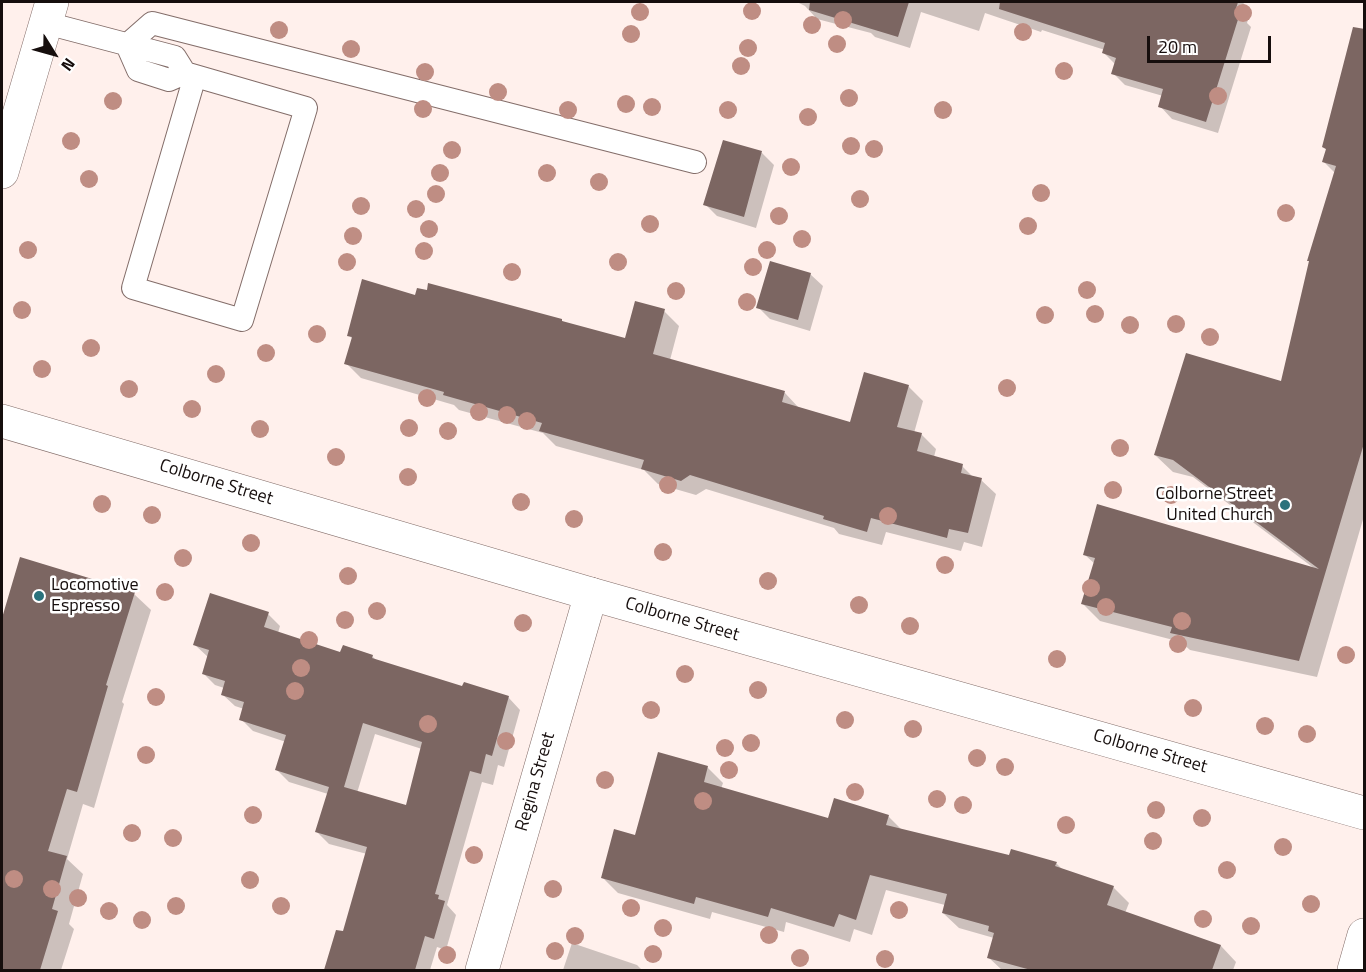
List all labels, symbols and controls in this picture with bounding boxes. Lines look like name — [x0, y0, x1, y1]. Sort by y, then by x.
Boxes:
north arrow — [24, 24, 84, 84]
scale bar — [1150, 24, 1274, 62]
text: 20 m — [1158, 33, 1197, 60]
text: N — [55, 53, 81, 76]
street label: Colborne Street — [157, 455, 275, 511]
place label: Colborne Street United Church — [1155, 484, 1273, 526]
marker: Colborne Street United Church — [1278, 498, 1292, 512]
place label: Locomotive Espresso — [51, 575, 139, 618]
marker: Locomotive Espresso — [32, 589, 46, 603]
street label: Colborne Street — [623, 593, 741, 647]
street label: Colborne Street — [1091, 725, 1209, 779]
street label: Regina Street — [512, 730, 560, 834]

